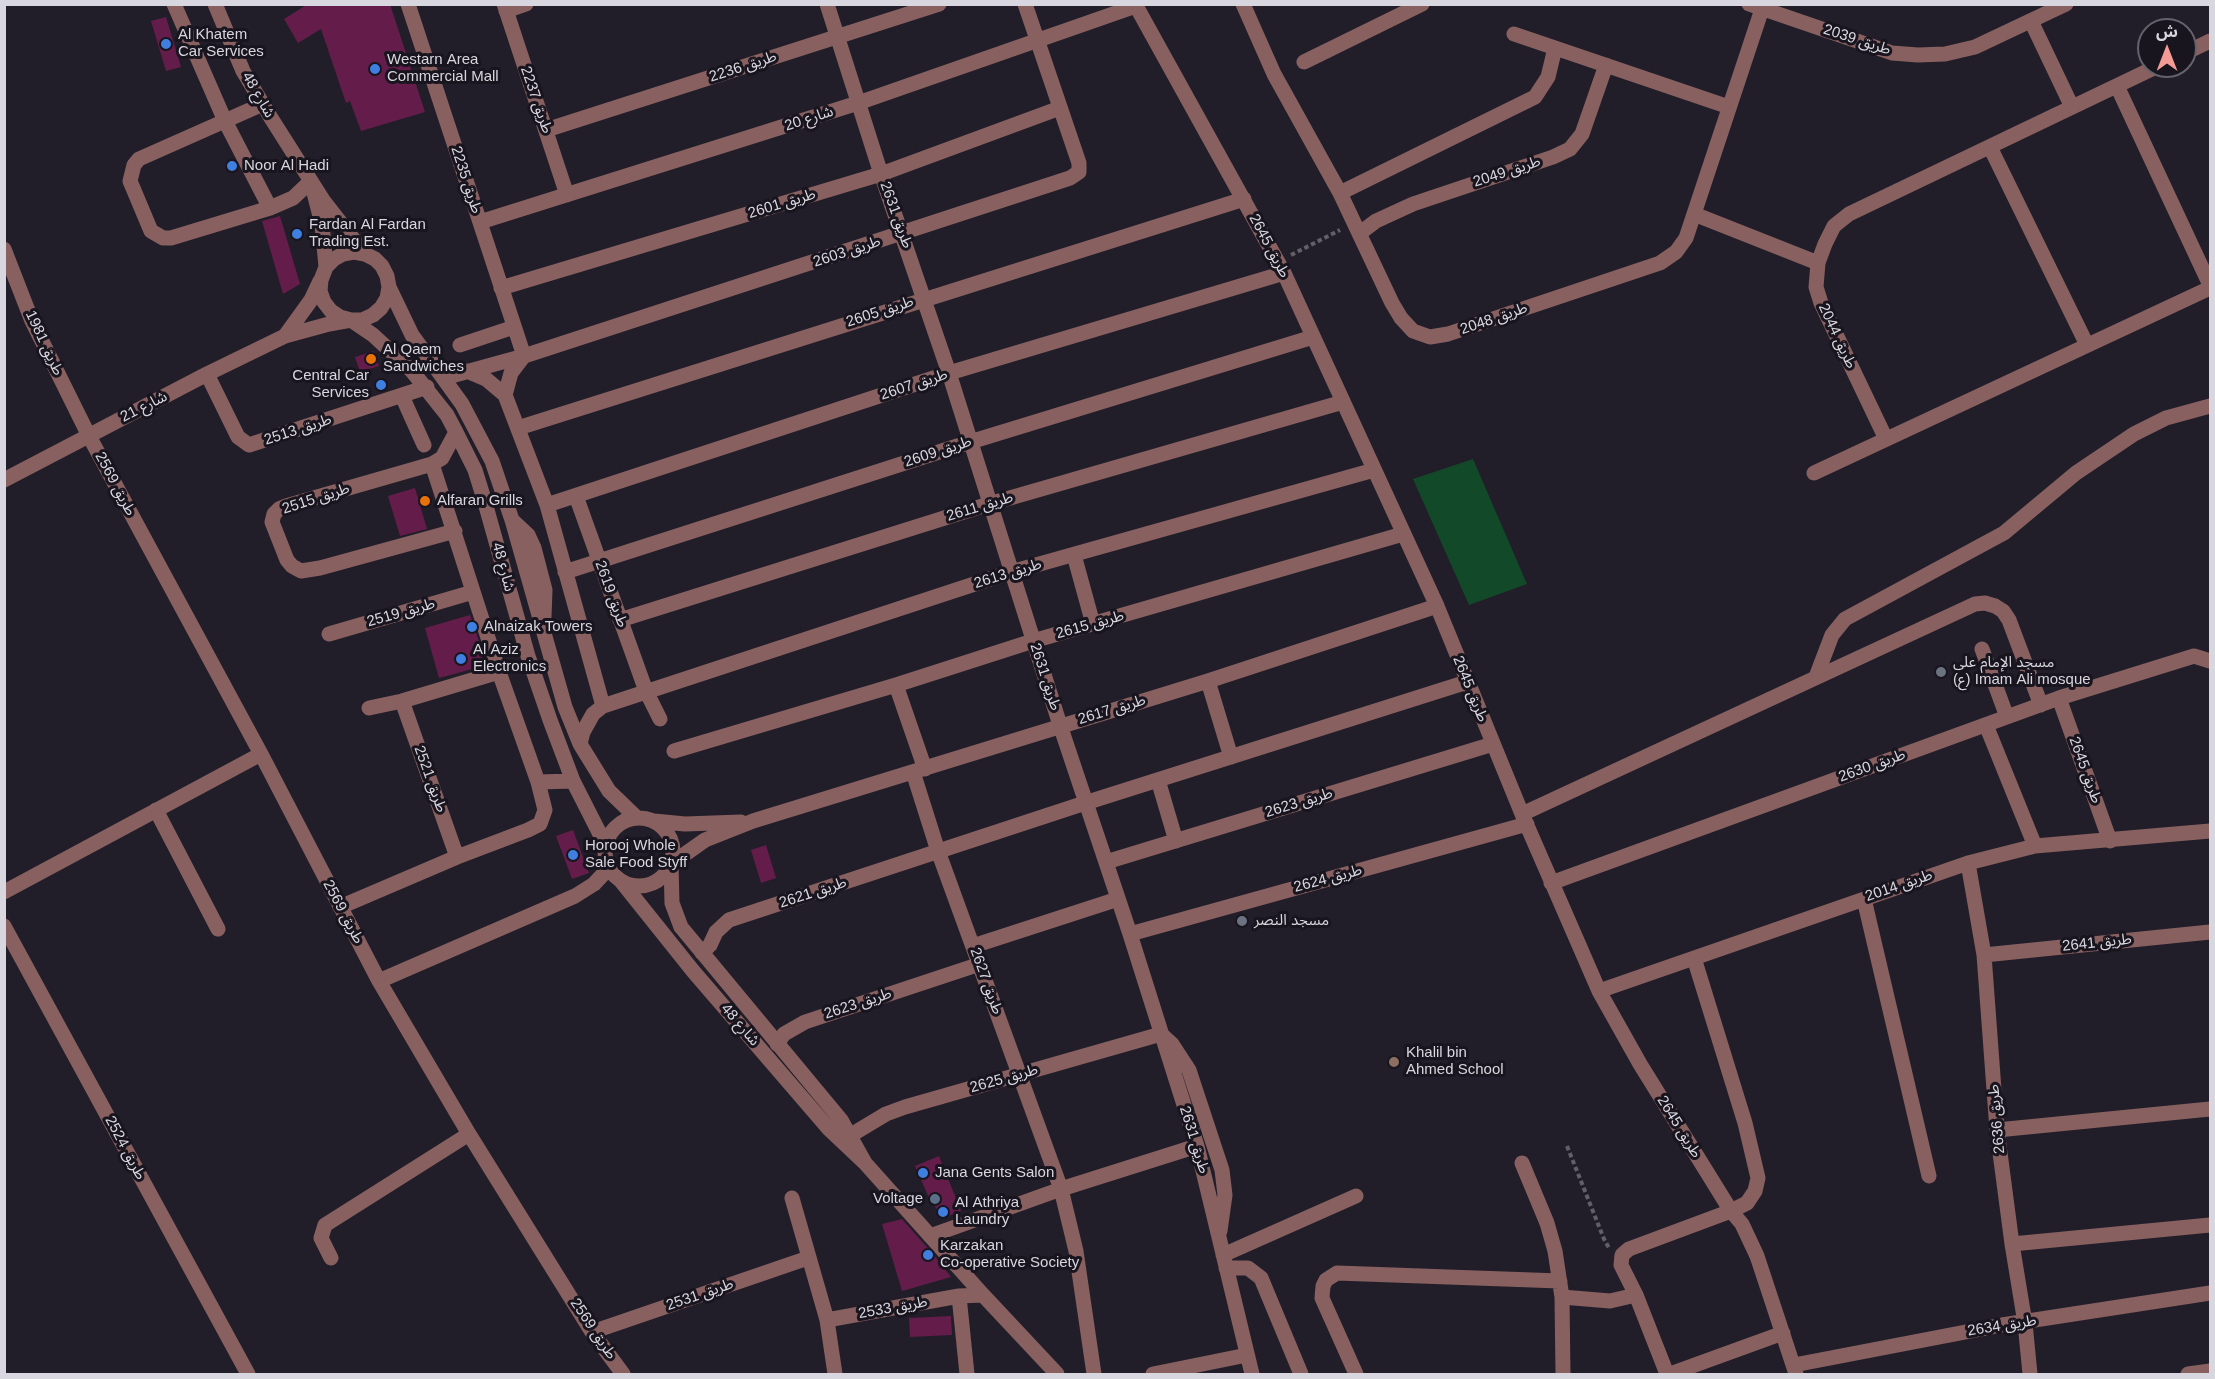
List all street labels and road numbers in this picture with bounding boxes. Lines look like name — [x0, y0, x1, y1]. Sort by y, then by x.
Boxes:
street label: طريق 2039 — [1821, 21, 1893, 59]
street label: طريق 2236 — [707, 48, 779, 86]
street label: طريق 2237 — [516, 64, 556, 136]
street label: شارع 48 — [238, 69, 278, 121]
street label: شارع 20 — [782, 103, 836, 135]
street label: طريق 2235 — [447, 144, 485, 216]
street label: طريق 2049 — [1471, 153, 1543, 191]
street label: طريق 2631 — [876, 179, 916, 251]
street label: طريق 2601 — [746, 185, 818, 223]
street label: طريق 2645 — [1245, 211, 1293, 281]
street label: طريق 2603 — [811, 233, 883, 271]
street label: طريق 2605 — [844, 293, 916, 331]
street label: طريق 2048 — [1458, 299, 1530, 339]
street label: طريق 2044 — [1814, 301, 1860, 371]
street label: طريق 1981 — [21, 308, 67, 378]
street label: طريق 2607 — [878, 366, 950, 404]
street label: شارع 21 — [118, 388, 170, 426]
street label: طريق 2513 — [262, 411, 334, 449]
street label: طريق 2609 — [902, 433, 974, 471]
street label: طريق 2569 — [91, 449, 139, 519]
street label: طريق 2515 — [280, 480, 352, 518]
street label: طريق 2611 — [945, 488, 1015, 526]
street label: شارع 48 — [488, 540, 518, 594]
street label: طريق 2613 — [972, 555, 1044, 593]
street label: طريق 2619 — [591, 558, 631, 630]
street label: طريق 2519 — [365, 595, 437, 631]
street label: طريق 2615 — [1054, 607, 1126, 643]
street label: طريق 2631 — [1026, 641, 1064, 713]
street label: طريق 2645 — [1449, 653, 1491, 725]
street label: طريق 2617 — [1076, 691, 1148, 729]
street label: طريق 2645 — [2065, 734, 2105, 806]
street label: طريق 2521 — [410, 743, 450, 815]
street label: طريق 2630 — [1836, 746, 1908, 786]
street label: طريق 2623 — [1263, 784, 1335, 822]
street label: طريق 2624 — [1292, 861, 1364, 897]
street label: طريق 2014 — [1863, 866, 1935, 906]
street label: طريق 2621 — [777, 874, 849, 912]
street label: طريق 2569 — [319, 877, 367, 947]
street label: طريق 2641 — [2061, 930, 2133, 956]
street label: طريق 2627 — [966, 945, 1006, 1017]
street label: طريق 2623 — [822, 985, 894, 1023]
street label: شارع 48 — [717, 1000, 763, 1050]
street label: طريق 2625 — [968, 1061, 1040, 1097]
street label: طريق 2636 — [1985, 1083, 2009, 1155]
street label: طريق 2645 — [1653, 1093, 1705, 1161]
street label: طريق 2631 — [1175, 1104, 1213, 1176]
street label: طريق 2524 — [101, 1113, 149, 1183]
street label: طريق 2531 — [664, 1275, 736, 1315]
street label: طريق 2533 — [857, 1293, 929, 1323]
street label: طريق 2569 — [566, 1295, 620, 1363]
street label: طريق 2634 — [1966, 1312, 2038, 1340]

